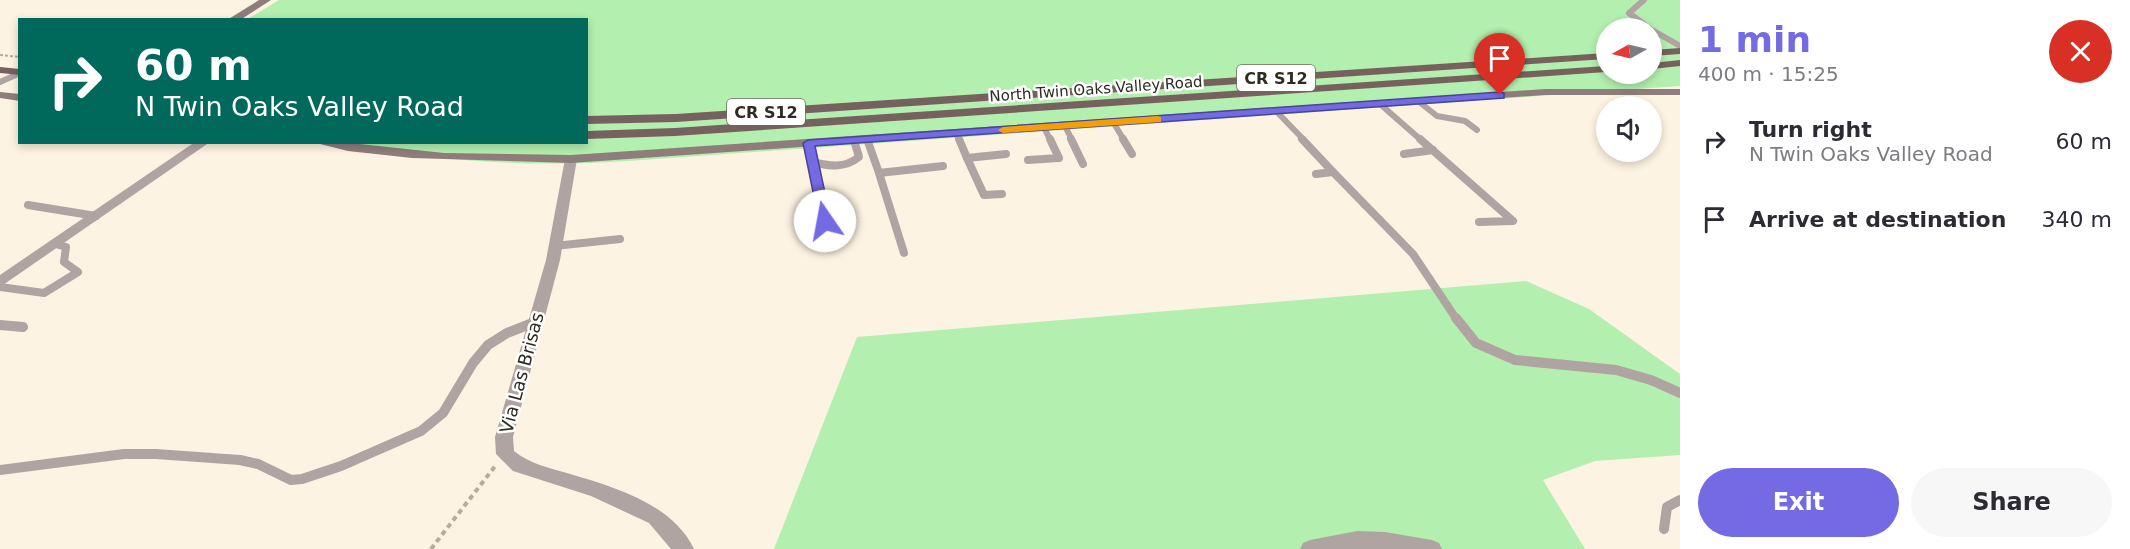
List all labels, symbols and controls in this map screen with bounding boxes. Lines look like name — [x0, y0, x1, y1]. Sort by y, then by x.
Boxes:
north arrow — [1596, 18, 1662, 84]
map controls — [1596, 18, 1662, 162]
text: 1 min — [1698, 19, 1811, 60]
button: close — [2049, 20, 2112, 83]
pin — [1474, 33, 1525, 95]
text: 60 m — [135, 41, 252, 90]
icon: right — [36, 42, 114, 120]
icon: arrive — [1483, 42, 1516, 75]
text: 400 m · 15:25 — [1698, 62, 1839, 86]
road number: CR S12 — [1237, 65, 1315, 91]
street label: North Twin Oaks Valley Road — [989, 73, 1203, 105]
text: N Twin Oaks Valley Road — [135, 91, 464, 122]
button: sound — [1596, 96, 1662, 162]
road number: CR S12 — [727, 99, 805, 125]
text: Turn right — [1749, 117, 1872, 142]
icon: right — [1698, 125, 1731, 158]
text: 60 m — [2056, 129, 2112, 154]
text: N Twin Oaks Valley Road — [1749, 142, 1993, 166]
position arrow — [793, 189, 857, 253]
icon: arrive — [1698, 203, 1731, 236]
text: Arrive at destination — [1749, 207, 2006, 232]
text: 340 m — [2042, 207, 2112, 232]
street label: Via Las Brisas — [495, 310, 548, 436]
button: Exit — [1698, 468, 1899, 537]
button: Share — [1911, 468, 2112, 537]

